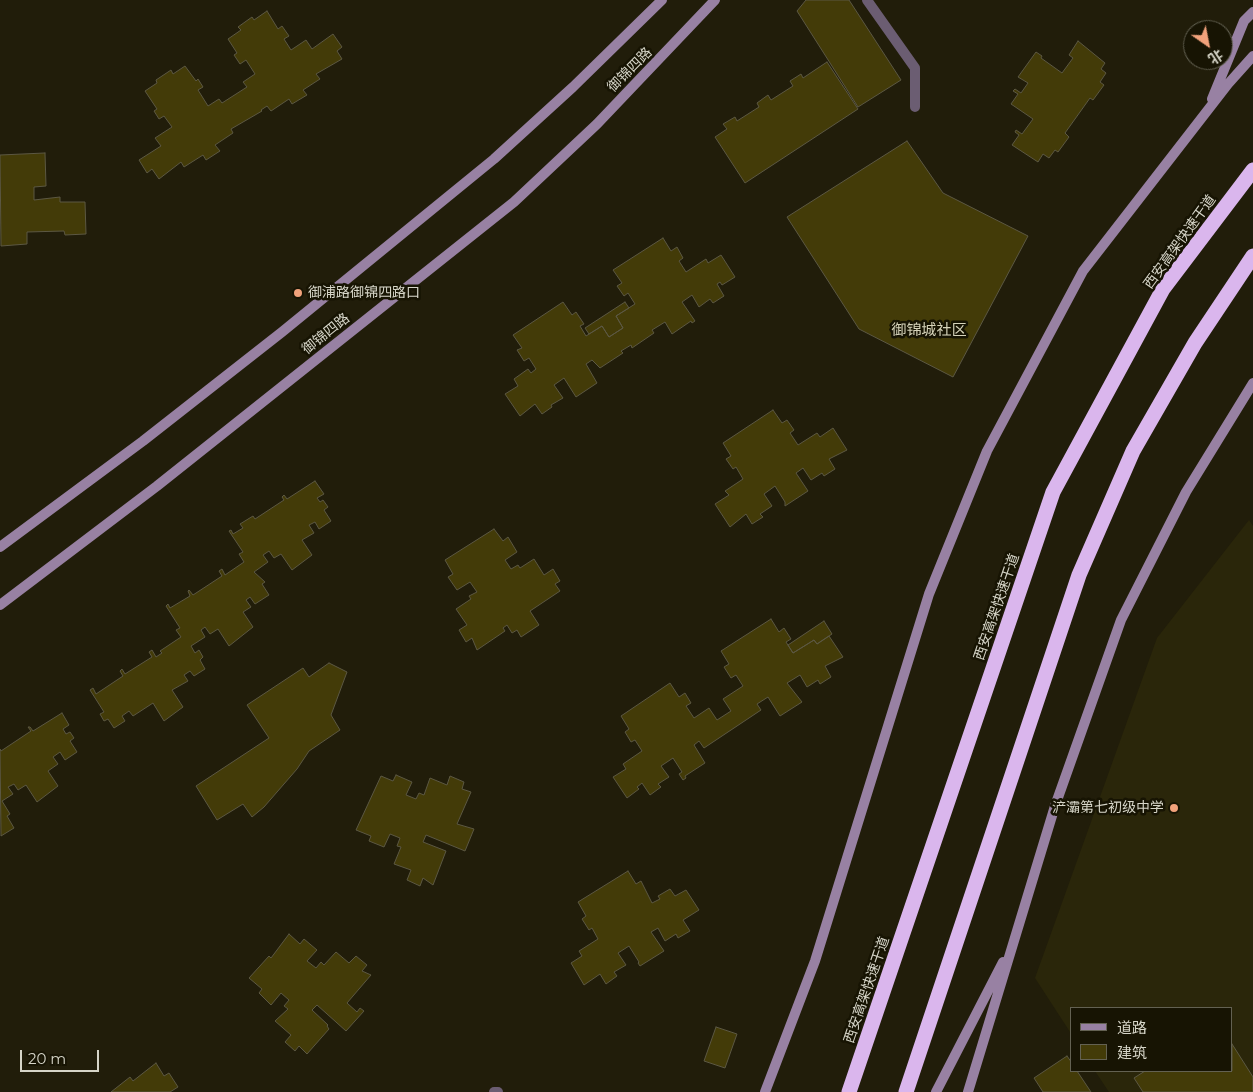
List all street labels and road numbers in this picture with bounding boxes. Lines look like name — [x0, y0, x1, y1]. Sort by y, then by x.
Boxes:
street label: 御锦四路 — [604, 44, 656, 96]
street label: 西安高架快速干道 — [1140, 192, 1220, 292]
street label: 御锦四路 — [299, 310, 353, 358]
street label: 西安高架快速干道 — [971, 551, 1023, 663]
street label: 西安高架快速干道 — [841, 934, 893, 1046]

